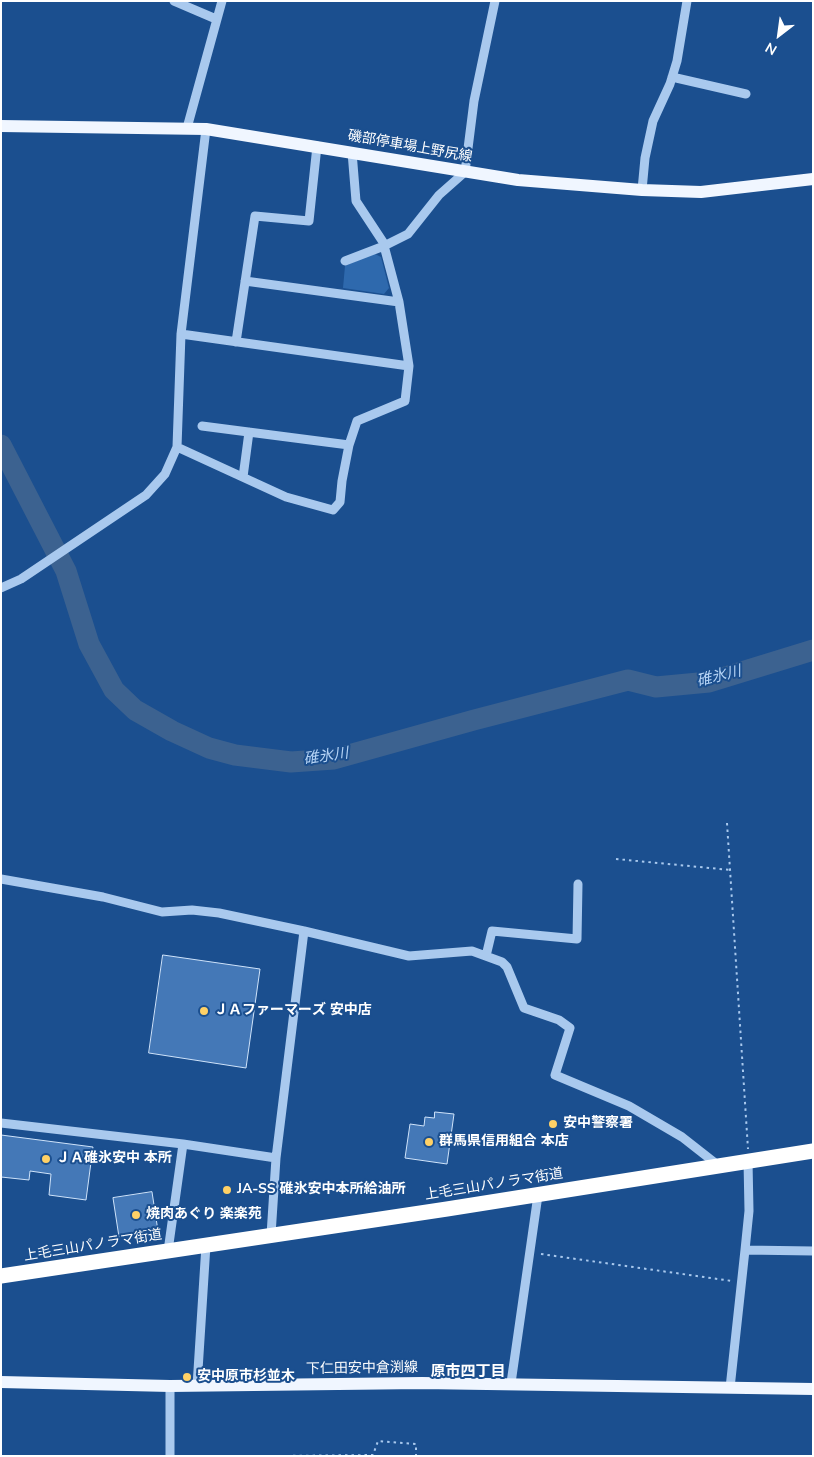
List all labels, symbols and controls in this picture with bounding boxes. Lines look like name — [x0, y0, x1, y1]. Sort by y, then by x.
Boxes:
north arrow — [754, 10, 804, 60]
text: N — [762, 38, 781, 59]
street label: 磯部停車場上野尻線 — [346, 128, 474, 166]
water label: 碓氷川 — [695, 663, 743, 691]
water label: 碓氷川 — [302, 745, 350, 769]
place label: ＪＡファーマーズ 安中店 — [214, 1003, 372, 1019]
marker: ＪＡファーマーズ 安中店 — [198, 1005, 210, 1017]
place label: 安中警察署 — [563, 1116, 633, 1132]
marker: 安中警察署 — [547, 1118, 559, 1130]
place label: 群馬県信用組合 本店 — [439, 1134, 569, 1150]
marker: 群馬県信用組合 本店 — [423, 1136, 435, 1148]
place label: ＪＡ碓氷安中 本所 — [56, 1151, 172, 1167]
marker: ＪＡ碓氷安中 本所 — [40, 1153, 52, 1165]
street label: 上毛三山パノラマ街道 — [424, 1166, 564, 1204]
place label: JA-SS 碓氷安中本所給油所 — [237, 1182, 405, 1198]
marker: JA-SS 碓氷安中本所給油所 — [221, 1184, 233, 1196]
place label: 焼肉あぐり 楽楽苑 — [146, 1207, 262, 1223]
marker: 焼肉あぐり 楽楽苑 — [130, 1209, 142, 1221]
street label: 上毛三山パノラマ街道 — [23, 1227, 163, 1265]
street label: 下仁田安中倉渕線 — [306, 1360, 418, 1378]
district label: 原市四丁目 — [431, 1363, 505, 1381]
place label: 安中原市杉並木 — [197, 1369, 295, 1385]
marker: 安中原市杉並木 — [181, 1371, 193, 1383]

